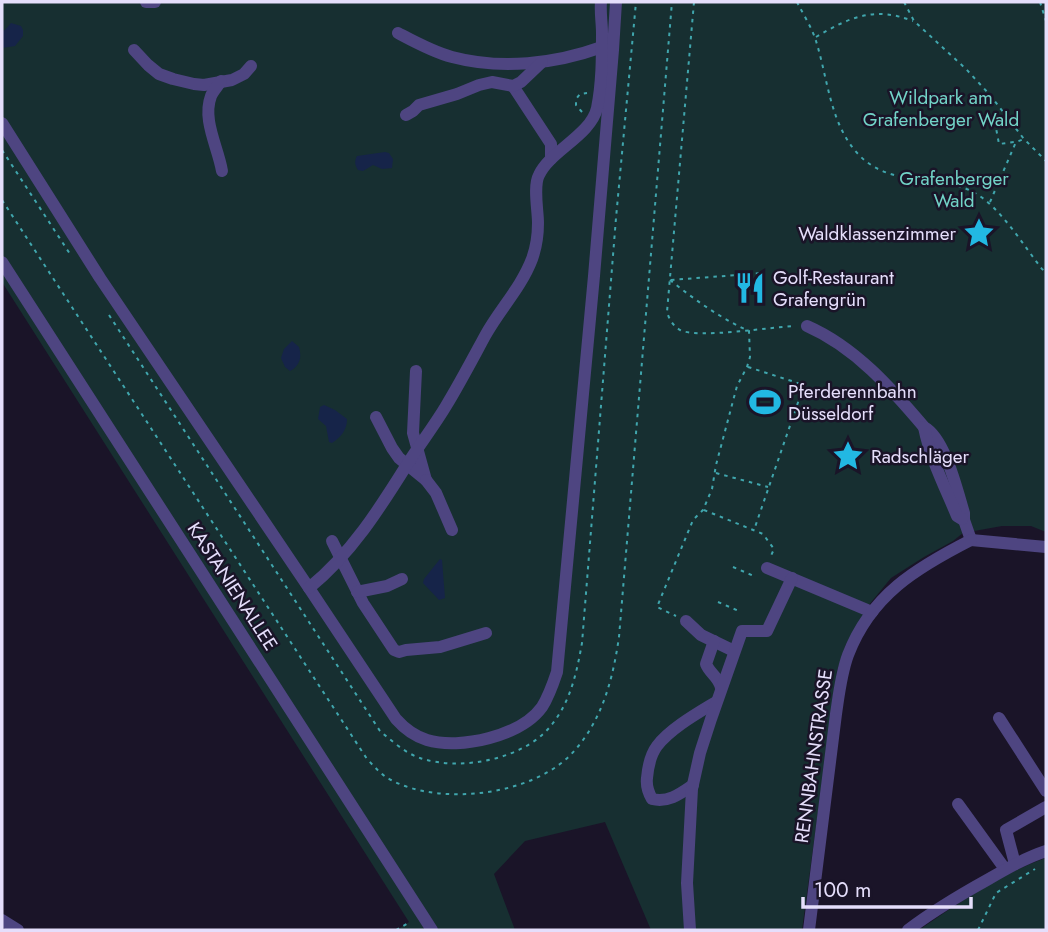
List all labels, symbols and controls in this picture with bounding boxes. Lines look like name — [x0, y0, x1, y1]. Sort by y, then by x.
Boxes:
park label: Wildpark am Grafenberger Wald — [863, 84, 1019, 133]
park label: Grafenberger Wald — [899, 165, 1009, 214]
place icon: Waldklassenzimmer — [962, 216, 996, 250]
place label: Waldklassenzimmer — [798, 220, 956, 247]
place label: Golf-Restaurant Grafengrün — [773, 264, 894, 313]
restaurant icon: Golf-Restaurant Grafengrün — [733, 271, 767, 305]
place label: Pferderennbahn Düsseldorf — [788, 378, 917, 427]
sports icon: Pferderennbahn Düsseldorf — [748, 385, 782, 419]
place icon: Radschläger — [831, 439, 865, 473]
place label: Radschläger — [871, 443, 970, 470]
street label: KASTANIENALLEE — [181, 517, 284, 656]
street label: RENNBAHNSTRASSE — [788, 667, 839, 845]
scale bar — [803, 866, 971, 910]
text: 100 m — [814, 875, 871, 905]

